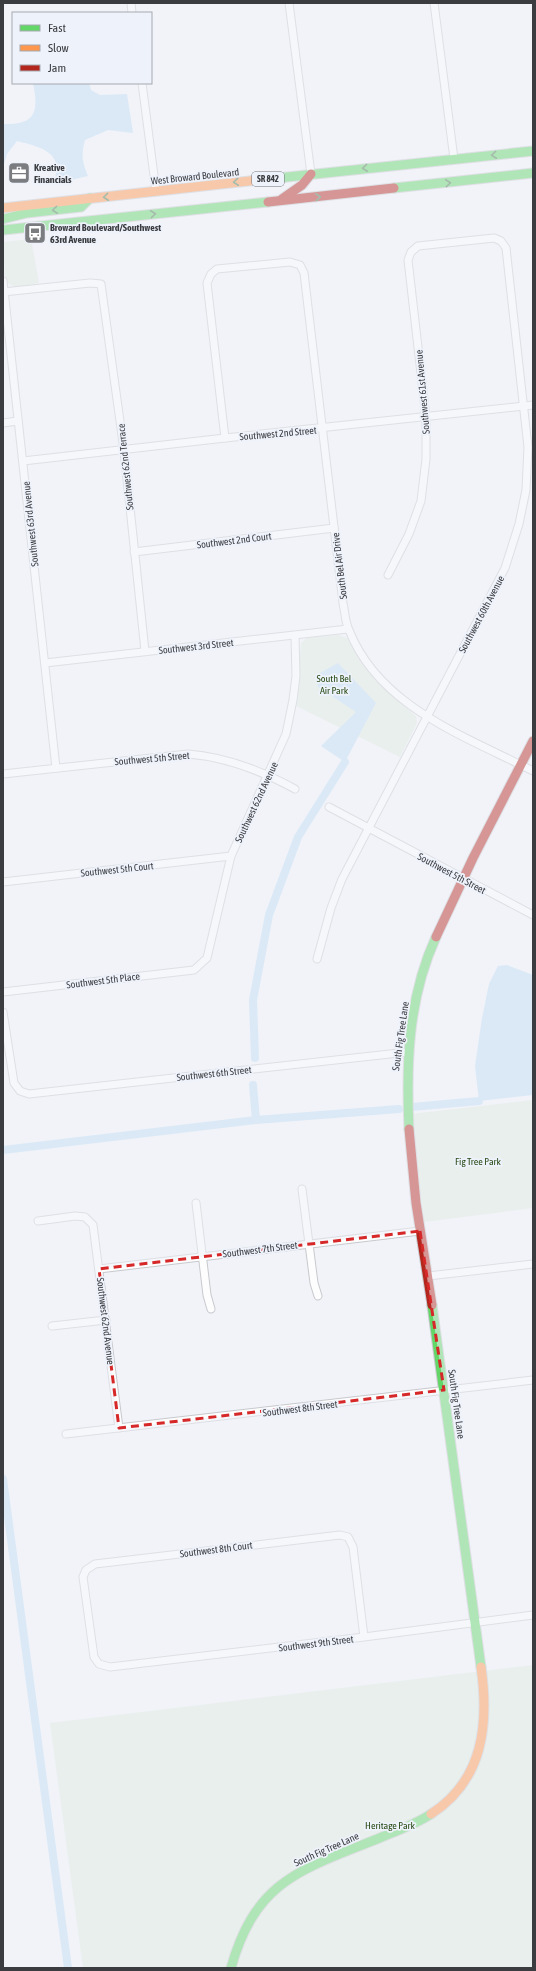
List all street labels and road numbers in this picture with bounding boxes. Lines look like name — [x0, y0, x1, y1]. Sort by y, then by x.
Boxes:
street label: West Broward Boulevard — [150, 166, 240, 187]
road number: SR 842 — [252, 172, 284, 186]
street label: Southwest 61st Avenue — [413, 349, 432, 435]
street label: Southwest 62nd Terrace — [115, 423, 136, 511]
street label: Southwest 2nd Street — [239, 425, 317, 442]
street label: Southwest 63rd Avenue — [20, 480, 40, 567]
street label: Southwest 2nd Court — [196, 530, 272, 551]
street label: South Bel Air Drive — [330, 532, 349, 600]
street label: Southwest 60th Avenue — [456, 573, 507, 655]
street label: Southwest 3rd Street — [158, 637, 234, 656]
street label: Southwest 5th Street — [114, 750, 190, 767]
street label: Southwest 62nd Avenue — [233, 760, 280, 844]
street label: Southwest 5th Street — [416, 851, 488, 896]
street label: Southwest 5th Court — [80, 860, 154, 879]
street label: Southwest 5th Place — [66, 970, 141, 990]
street label: South Fig Tree Lane — [390, 1000, 411, 1071]
street label: Southwest 6th Street — [176, 1064, 252, 1083]
street label: Southwest 7th Street — [222, 1239, 298, 1260]
street label: Southwest 62nd Avenue — [95, 1277, 116, 1366]
street label: South Fig Tree Lane — [446, 1369, 467, 1440]
street label: Southwest 8th Street — [262, 1398, 338, 1419]
street label: Southwest 8th Court — [179, 1540, 253, 1559]
street label: Southwest 9th Street — [278, 1633, 354, 1654]
street label: South Fig Tree Lane — [292, 1830, 361, 1869]

